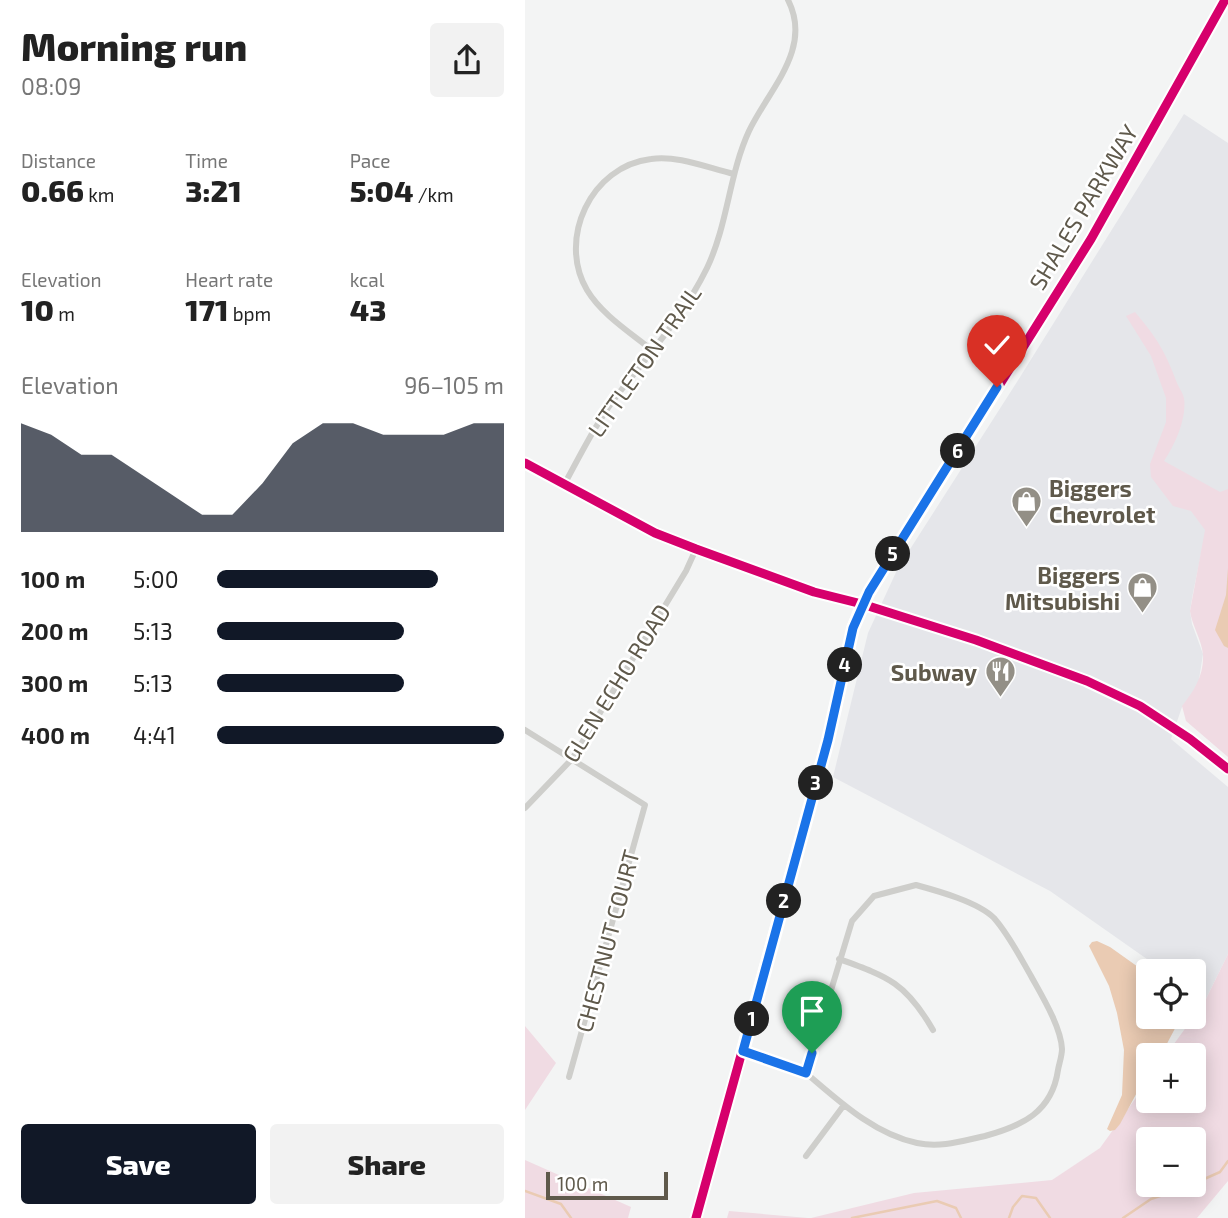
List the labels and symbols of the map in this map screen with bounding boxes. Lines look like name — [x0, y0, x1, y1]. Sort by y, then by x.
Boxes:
street label: SHALES PARKWAY — [1023, 119, 1143, 295]
street label: LITTLETON TRAIL — [581, 280, 707, 442]
pin — [967, 315, 1027, 387]
pin: 6 — [941, 434, 975, 468]
place label: Biggers Chevrolet — [1049, 474, 1155, 528]
shop icon: Biggers Chevrolet — [1009, 484, 1043, 528]
pin: 5 — [875, 536, 911, 572]
place label: Biggers Mitsubishi — [1005, 561, 1120, 615]
shop icon: Biggers Mitsubishi — [1126, 571, 1160, 615]
street label: GLEN ECHO ROAD — [556, 599, 676, 767]
pin: 4 — [827, 648, 863, 682]
restaurant icon: Subway — [983, 655, 1017, 699]
place label: Subway — [891, 658, 977, 686]
pin: 3 — [799, 766, 833, 800]
street label: CHESTNUT COURT — [569, 847, 645, 1035]
pin: 2 — [767, 884, 801, 918]
pin — [782, 981, 842, 1053]
pin: 1 — [735, 1002, 769, 1036]
scale bar — [546, 1169, 669, 1201]

